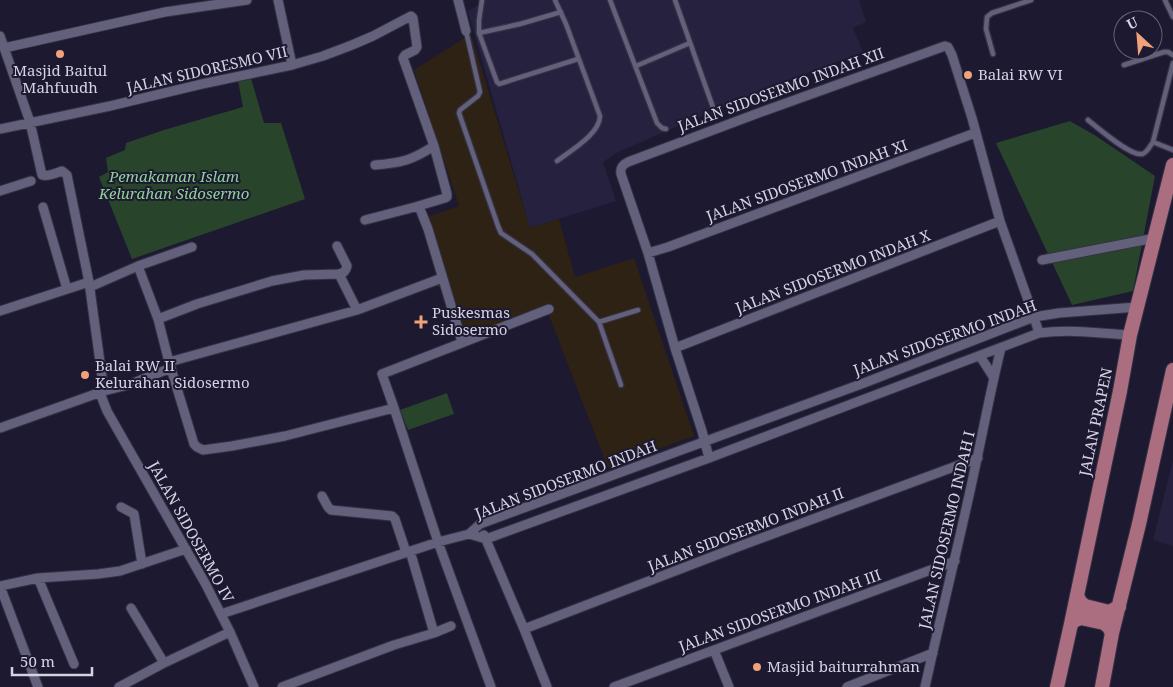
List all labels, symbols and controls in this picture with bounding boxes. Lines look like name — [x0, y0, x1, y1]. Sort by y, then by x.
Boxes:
north arrow — [1113, 10, 1163, 60]
text: U — [1123, 12, 1141, 34]
street label: JALAN SIDORESMO VII — [123, 41, 289, 97]
street label: JALAN SIDOSERMO INDAH XII — [674, 42, 887, 136]
marker: Masjid Baitul Mahfuudh — [54, 48, 66, 60]
place label: Masjid Baitul Mahfuudh — [13, 60, 107, 97]
place label: Balai RW VI — [978, 64, 1063, 84]
marker: Balai RW VI — [962, 69, 974, 81]
street label: JALAN SIDOSERMO INDAH XI — [702, 134, 910, 226]
park label: Pemakaman Islam Kelurahan Sidosermo — [98, 166, 249, 203]
street label: JALAN SIDOSERMO INDAH X — [731, 225, 933, 318]
street label: JALAN SIDOSERMO INDAH — [849, 295, 1039, 380]
place label: Puskesmas Sidosermo — [432, 302, 510, 339]
marker: Puskesmas Sidosermo — [414, 315, 428, 329]
place label: Balai RW II Kelurahan Sidosermo — [95, 355, 250, 392]
street label: JALAN PRAPEN — [1074, 365, 1116, 479]
marker: Balai RW II Kelurahan Sidosermo — [79, 369, 91, 381]
street label: JALAN SIDOSERMO INDAH I — [913, 429, 979, 632]
street label: JALAN SIDOSERMO INDAH — [471, 435, 660, 523]
street label: JALAN SIDOSERMO IV — [144, 456, 240, 607]
street label: JALAN SIDOSERMO INDAH II — [644, 482, 846, 576]
street label: JALAN SIDOSERMO INDAH III — [675, 564, 884, 656]
scale bar — [12, 644, 92, 676]
text: 50 m — [20, 651, 55, 671]
place label: Masjid baiturrahman — [767, 656, 920, 676]
marker: Masjid baiturrahman — [751, 661, 763, 673]

